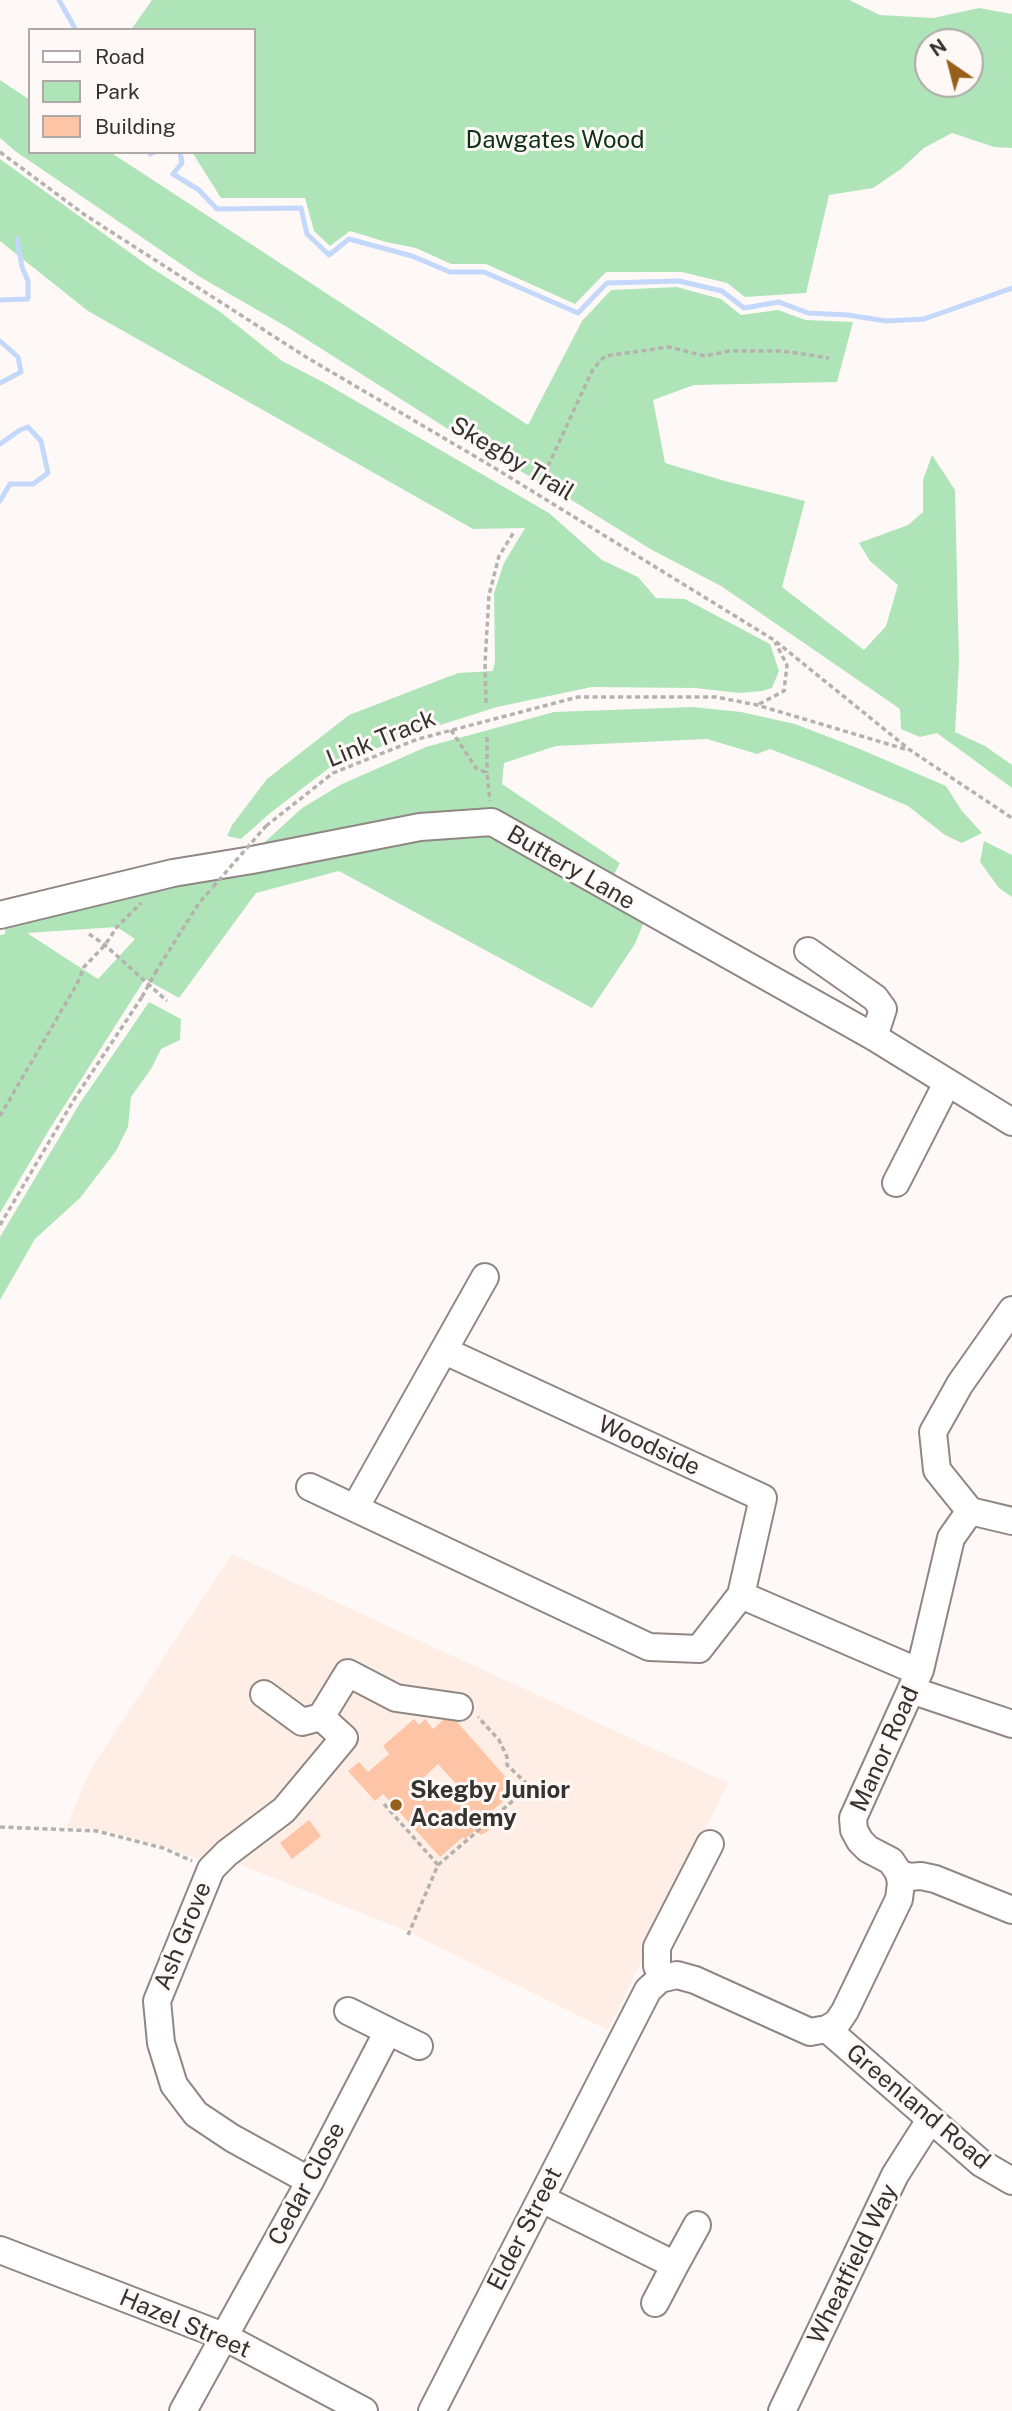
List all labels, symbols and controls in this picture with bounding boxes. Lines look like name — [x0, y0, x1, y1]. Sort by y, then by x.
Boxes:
legend — [28, 28, 256, 154]
north arrow — [914, 28, 984, 98]
text: N — [926, 34, 950, 61]
text: Road — [95, 44, 145, 69]
text: Park — [95, 79, 140, 104]
text: Building — [95, 114, 176, 139]
park label: Dawgates Wood — [466, 127, 644, 155]
street label: Skegby Trail — [445, 411, 579, 507]
street label: Link Track — [322, 704, 440, 774]
street label: Buttery Lane — [502, 820, 640, 916]
street label: Woodside — [593, 1410, 705, 1482]
street label: Manor Road — [845, 1682, 925, 1816]
place label: Skegby Junior Academy — [410, 1777, 570, 1833]
marker: Skegby Junior Academy — [388, 1797, 404, 1813]
street label: Ash Grove — [148, 1878, 218, 1994]
street label: Greenland Road — [840, 2038, 996, 2176]
street label: Cedar Close — [263, 2118, 351, 2250]
street label: Elder Street — [482, 2163, 568, 2295]
street label: Wheatfield Way — [802, 2179, 904, 2349]
street label: Hazel Street — [115, 2283, 255, 2365]

